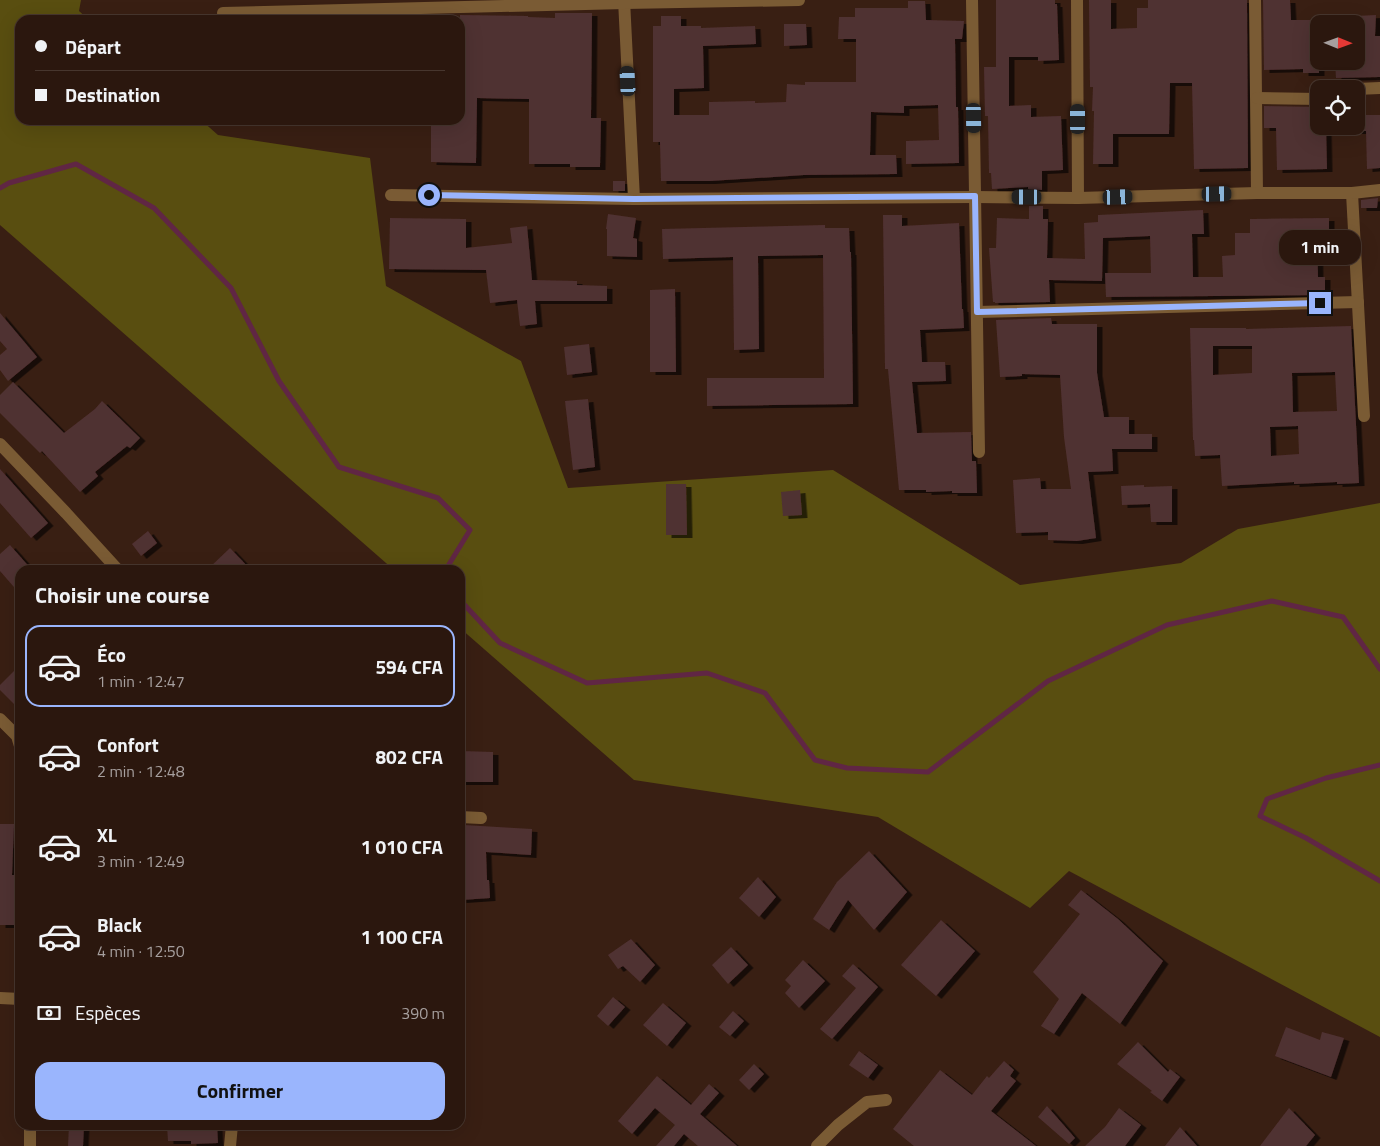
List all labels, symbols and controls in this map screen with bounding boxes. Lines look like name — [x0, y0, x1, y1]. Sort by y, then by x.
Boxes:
north arrow — [1310, 15, 1365, 70]
map controls — [1310, 15, 1365, 135]
text: Départ — [65, 32, 121, 61]
car — [619, 66, 636, 96]
text: Destination — [65, 80, 160, 109]
button: locate — [1310, 80, 1365, 135]
car — [966, 103, 981, 133]
car — [1070, 104, 1085, 134]
route start — [418, 184, 440, 206]
car — [1201, 186, 1232, 202]
car — [1102, 189, 1133, 205]
car — [1012, 190, 1042, 205]
callout: 1 min — [1279, 230, 1361, 266]
text: 1 min — [1301, 235, 1339, 259]
route end — [1309, 292, 1331, 314]
text: Choisir une course — [35, 578, 209, 612]
text: Éco — [97, 640, 126, 669]
icon: car — [37, 644, 82, 689]
text: 594 CFA — [375, 652, 443, 681]
text: 1 min · 12:47 — [97, 669, 185, 693]
text: Confort — [97, 730, 159, 759]
icon: car — [37, 734, 82, 779]
text: 802 CFA — [375, 742, 443, 771]
text: 2 min · 12:48 — [97, 759, 185, 783]
text: XL — [97, 820, 117, 849]
icon: car — [37, 824, 82, 869]
text: 1 010 CFA — [361, 832, 443, 861]
text: 3 min · 12:49 — [97, 849, 185, 873]
text: Black — [97, 910, 142, 939]
icon: car — [37, 914, 82, 959]
text: 1 100 CFA — [361, 922, 443, 951]
text: 4 min · 12:50 — [97, 939, 185, 963]
text: Espèces — [75, 998, 141, 1027]
icon: cash — [35, 999, 63, 1027]
text: 390 m — [401, 1001, 445, 1025]
button: Confirmer — [35, 1062, 445, 1120]

